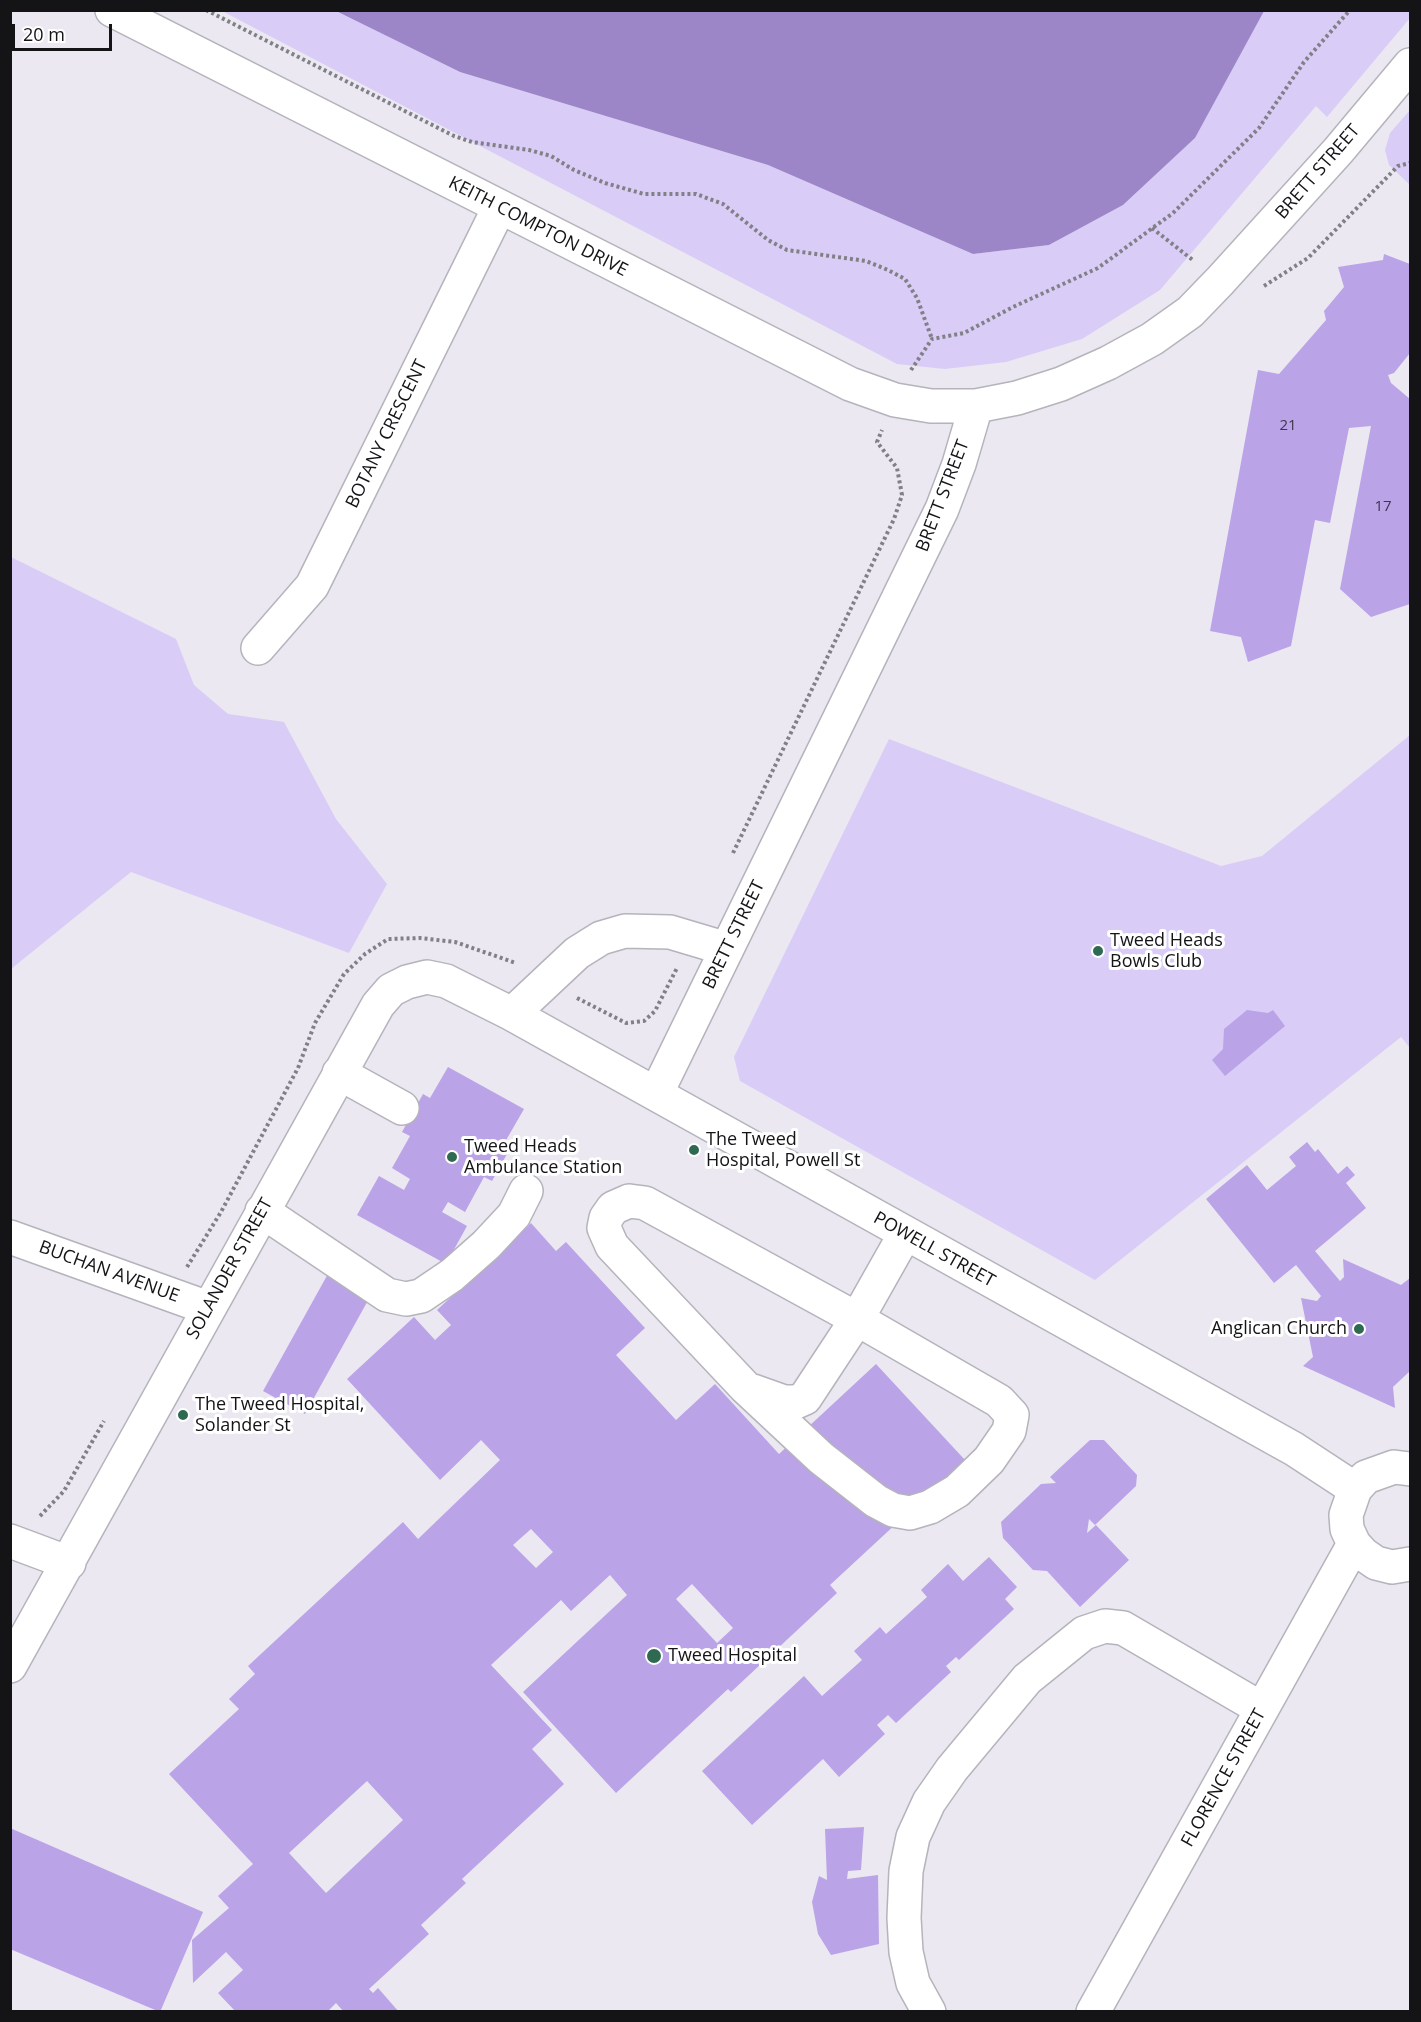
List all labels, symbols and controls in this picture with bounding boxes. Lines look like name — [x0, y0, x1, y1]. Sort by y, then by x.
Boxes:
scale bar — [15, 12, 116, 50]
text: 20 m — [23, 22, 65, 46]
street label: BRETT STREET — [1271, 120, 1365, 224]
street label: KEITH COMPTON DRIVE — [445, 172, 631, 282]
street label: BOTANY CRESCENT — [342, 356, 432, 512]
house number: 21 — [1279, 417, 1297, 435]
street label: BRETT STREET — [912, 437, 974, 555]
house number: 17 — [1374, 498, 1392, 516]
street label: BRETT STREET — [698, 877, 770, 993]
place label: Tweed Heads Bowls Club — [1110, 930, 1223, 972]
marker: Tweed Heads Bowls Club — [1091, 944, 1105, 958]
place label: The Tweed Hospital, Powell St — [706, 1129, 860, 1172]
place label: Tweed Heads Ambulance Station — [464, 1136, 622, 1178]
marker: The Tweed Hospital, Powell St — [687, 1143, 701, 1157]
marker: Tweed Heads Ambulance Station — [445, 1150, 459, 1164]
street label: SOLANDER STREET — [182, 1195, 278, 1343]
street label: POWELL STREET — [869, 1208, 999, 1292]
street label: BUCHAN AVENUE — [36, 1237, 182, 1307]
place label: Anglican Church — [1211, 1318, 1347, 1340]
marker: Anglican Church — [1352, 1322, 1366, 1336]
place label: The Tweed Hospital, Solander St — [195, 1394, 364, 1436]
marker: The Tweed Hospital, Solander St — [176, 1408, 190, 1422]
place label: Tweed Hospital — [668, 1645, 797, 1667]
marker: Tweed Hospital — [645, 1647, 663, 1665]
street label: FLORENCE STREET — [1177, 1705, 1271, 1851]

